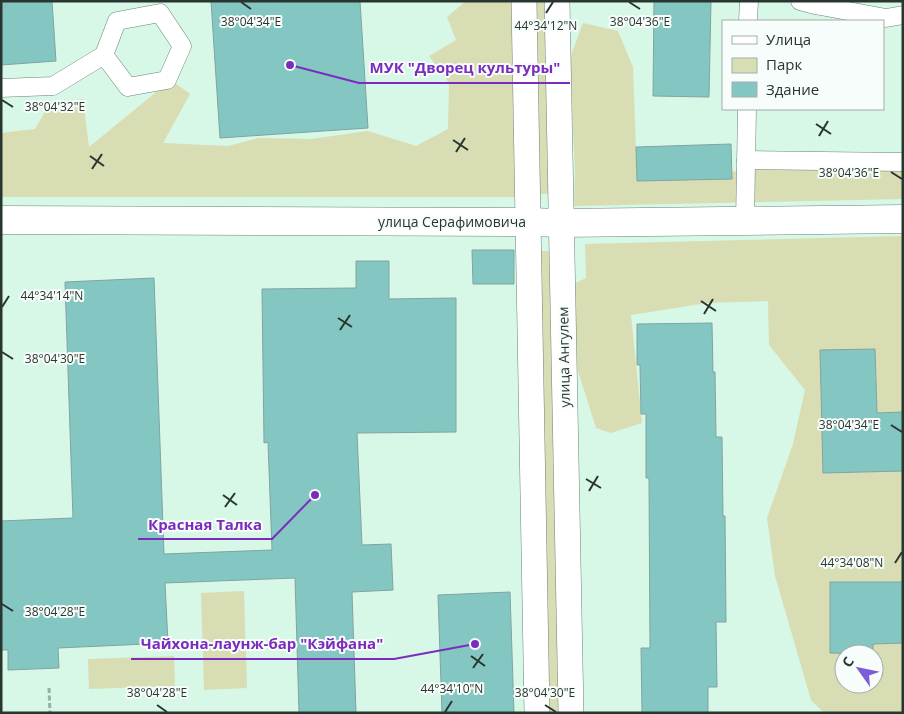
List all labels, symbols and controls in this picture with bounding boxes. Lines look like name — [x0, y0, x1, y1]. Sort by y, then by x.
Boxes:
text: 38°04'34"E — [221, 13, 281, 30]
text: 38°04'36"E — [610, 13, 670, 30]
text: 44°34'12"N — [515, 17, 577, 34]
legend — [722, 20, 884, 110]
text: Улица — [766, 29, 811, 49]
callout: МУК "Дворец культуры" — [359, 53, 570, 83]
text: Парк — [766, 54, 802, 74]
text: МУК "Дворец культуры" — [370, 57, 560, 77]
text: Здание — [766, 79, 819, 99]
text: 38°04'32"E — [25, 98, 85, 115]
text: 38°04'36"E — [819, 164, 879, 181]
street label: улица Серафимовича — [378, 212, 526, 231]
text: 44°34'14"N — [21, 287, 83, 304]
street label: улица Ангулем — [553, 306, 574, 408]
text: 38°04'30"E — [25, 350, 85, 367]
text: 38°04'34"E — [819, 416, 879, 433]
callout: Красная Талка — [138, 509, 272, 539]
text: Красная Талка — [148, 514, 262, 534]
text: 44°34'08"N — [821, 554, 883, 571]
text: 38°04'28"E — [25, 603, 85, 620]
callout: Чайхона-лаунж-бар "Кэйфана" — [131, 629, 394, 659]
text: Чайхона-лаунж-бар "Кэйфана" — [141, 633, 383, 653]
north arrow — [834, 644, 884, 694]
text: С — [837, 653, 858, 671]
text: 44°34'10"N — [421, 680, 483, 697]
text: 38°04'28"E — [127, 684, 187, 701]
text: 38°04'30"E — [515, 684, 575, 701]

